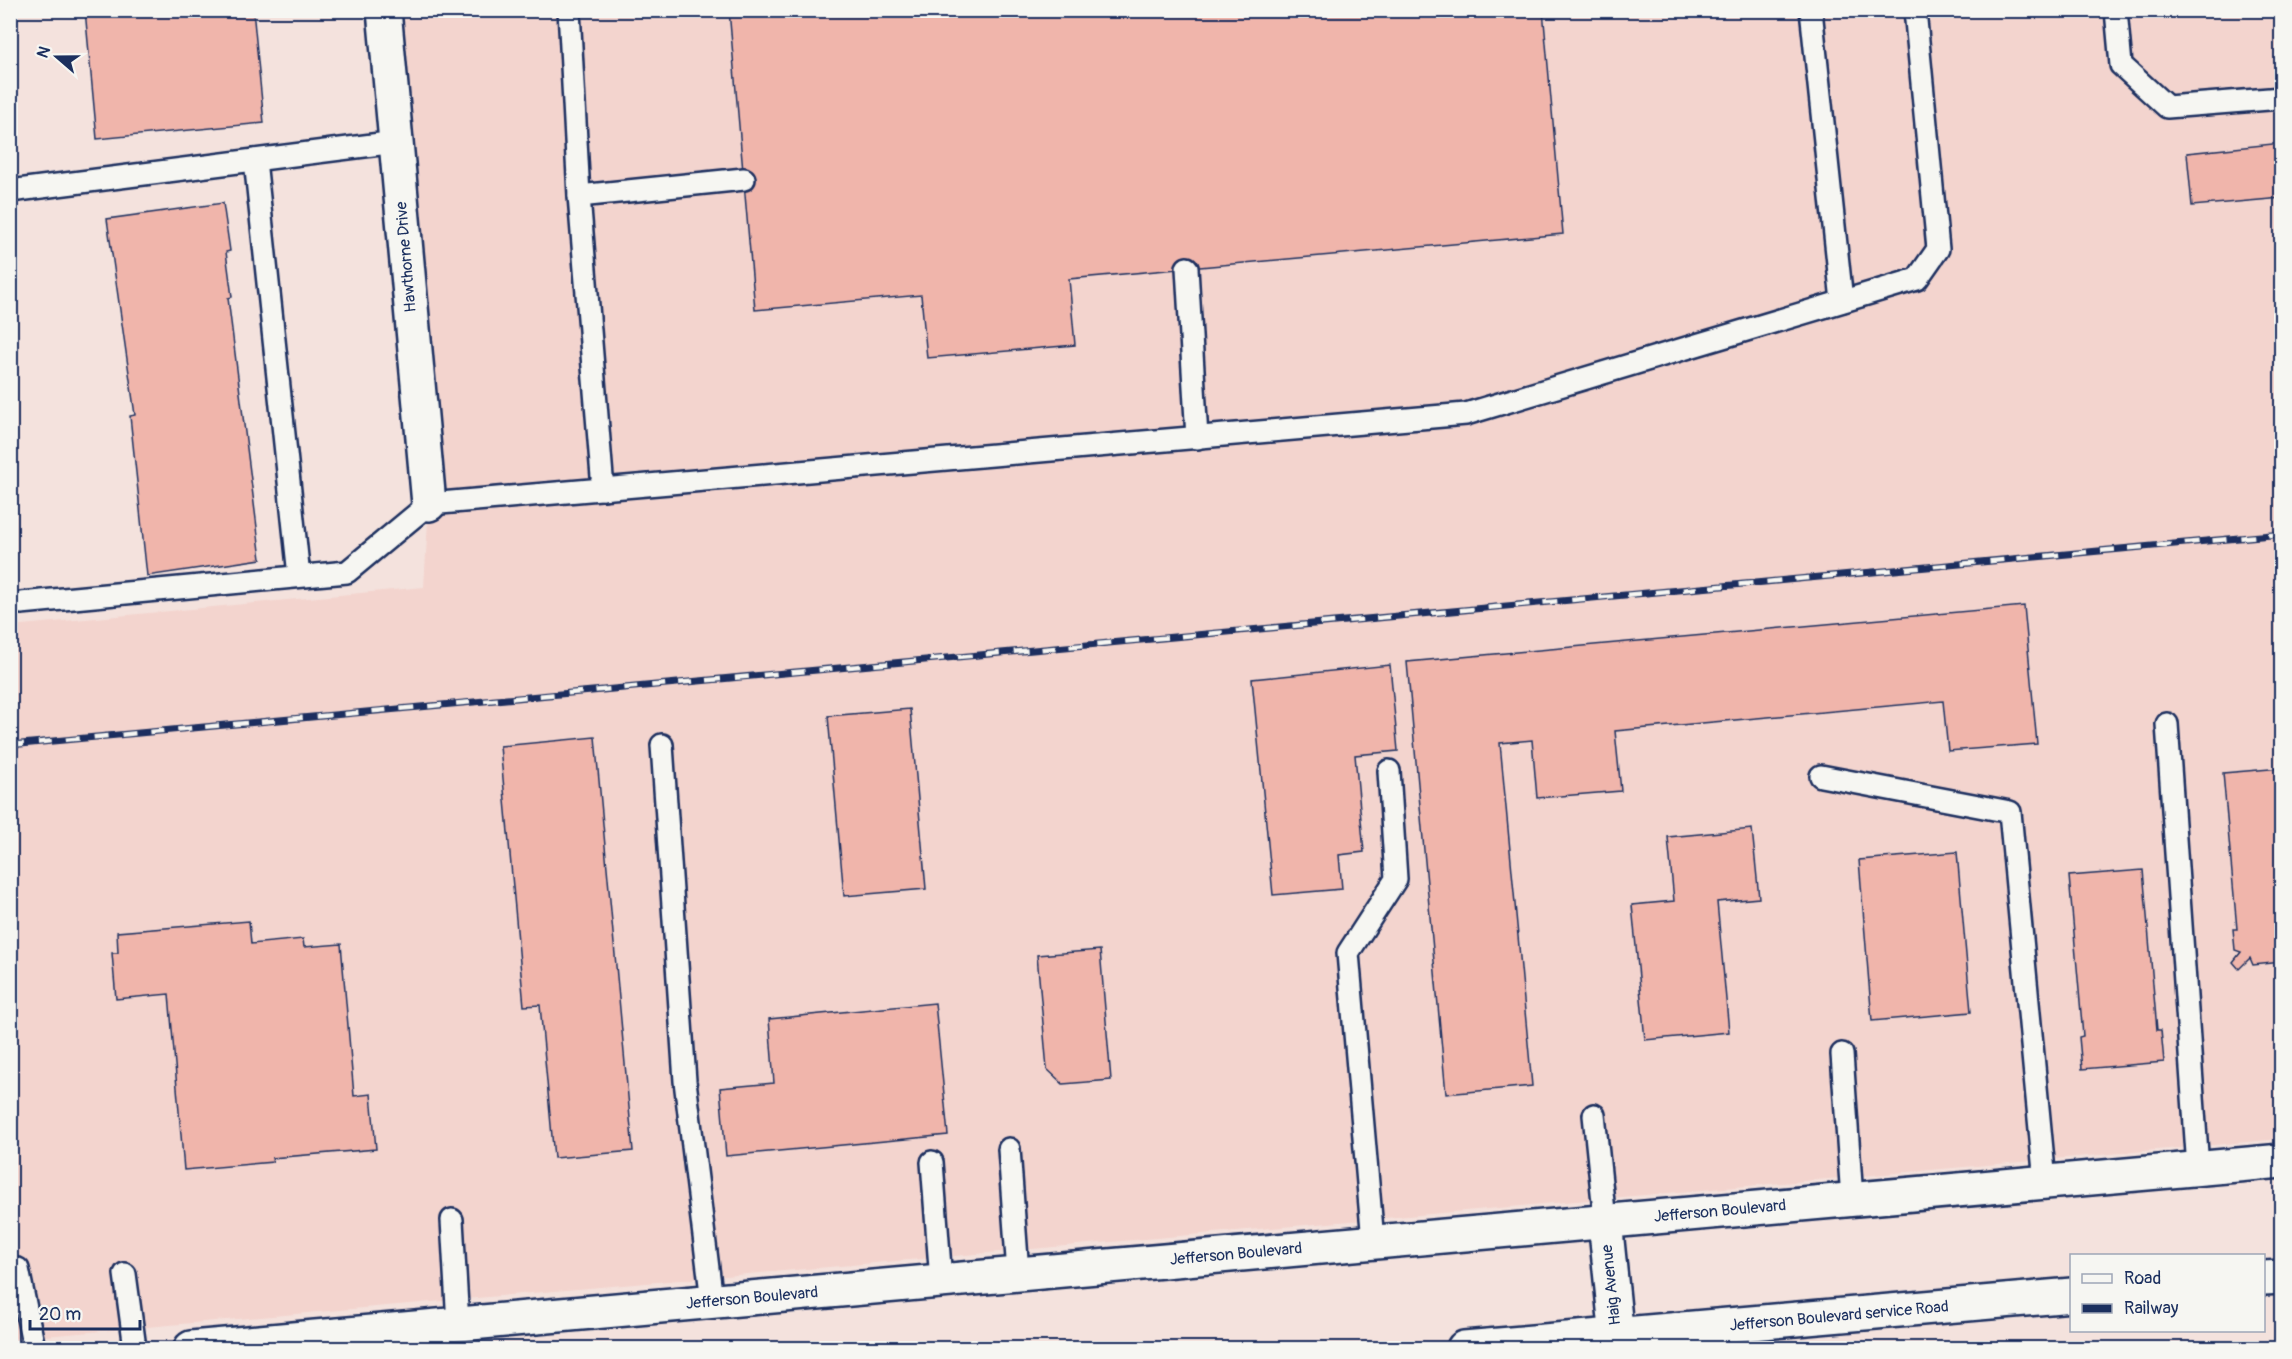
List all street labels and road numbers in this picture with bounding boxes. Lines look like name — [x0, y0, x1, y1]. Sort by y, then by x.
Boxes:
street label: Hawthorne Drive — [391, 201, 421, 313]
street label: Jefferson Boulevard — [1653, 1195, 1787, 1227]
street label: Jefferson Boulevard — [1169, 1238, 1303, 1270]
street label: Haig Avenue — [1597, 1244, 1625, 1326]
street label: Jefferson Boulevard — [685, 1282, 819, 1314]
street label: Jefferson Boulevard service Road — [1729, 1296, 1949, 1336]

